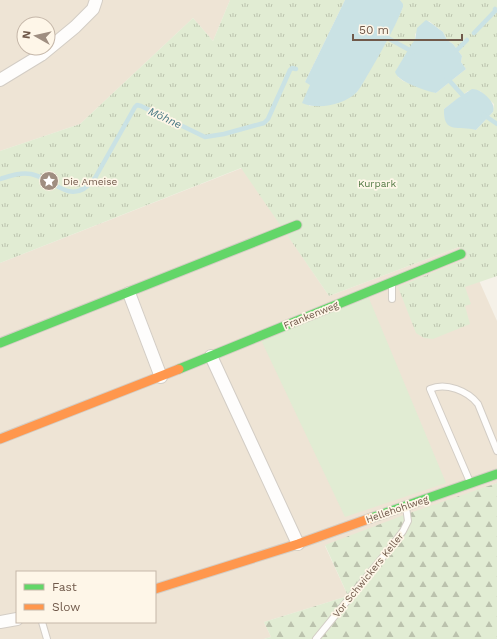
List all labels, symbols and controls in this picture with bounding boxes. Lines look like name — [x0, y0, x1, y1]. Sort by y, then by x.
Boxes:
north arrow — [16, 16, 56, 56]
scale bar — [353, 16, 462, 42]
text: 50 m — [359, 23, 389, 37]
text: N — [20, 30, 34, 40]
water label: Möhne — [146, 105, 184, 131]
place icon: Die Ameise — [38, 170, 60, 192]
place label: Die Ameise — [63, 176, 117, 187]
park label: Kurpark — [358, 178, 396, 189]
street label: Frankenweg — [282, 299, 341, 331]
street label: Hellehohlweg — [364, 493, 430, 525]
street label: Vor Schwickers Keller — [330, 530, 406, 620]
legend — [16, 571, 156, 623]
text: Fast — [52, 580, 77, 594]
text: Slow — [52, 600, 80, 614]

